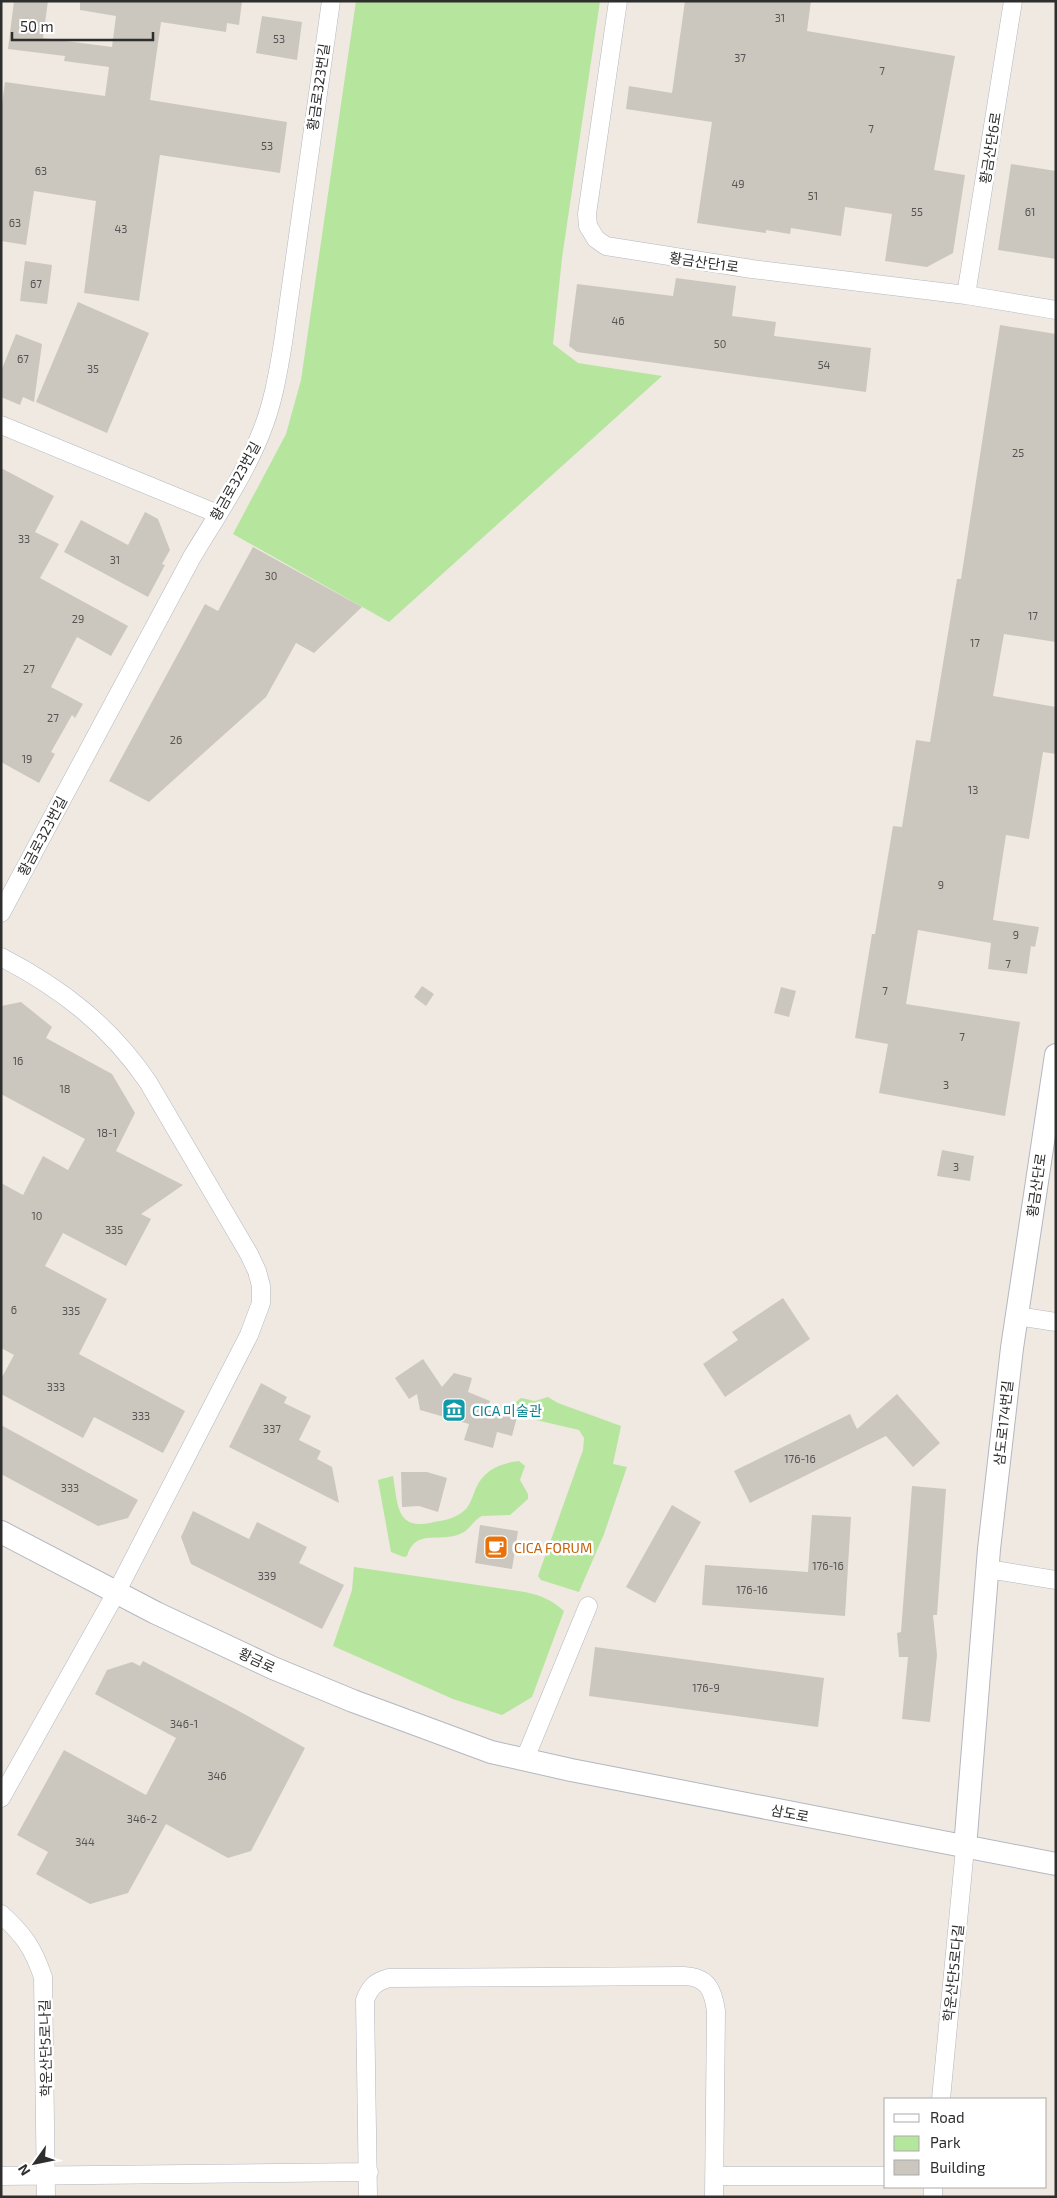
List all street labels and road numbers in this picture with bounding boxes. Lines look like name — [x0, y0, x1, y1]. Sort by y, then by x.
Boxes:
street label: 황금로323번길 — [303, 42, 333, 132]
street label: 황금산단6로 — [976, 111, 1004, 185]
street label: 황금산단1로 — [668, 249, 740, 275]
street label: 황금로323번길 — [206, 438, 264, 524]
street label: 황금로323번길 — [14, 793, 70, 879]
street label: 황금산단로 — [1023, 1152, 1049, 1218]
street label: 삼도로174번길 — [990, 1379, 1016, 1467]
street label: 황금로 — [236, 1644, 278, 1676]
street label: 삼도로 — [769, 1801, 811, 1825]
street label: 학운산단5로다길 — [939, 1924, 967, 2022]
street label: 학운산단5로나길 — [36, 1999, 54, 2097]

